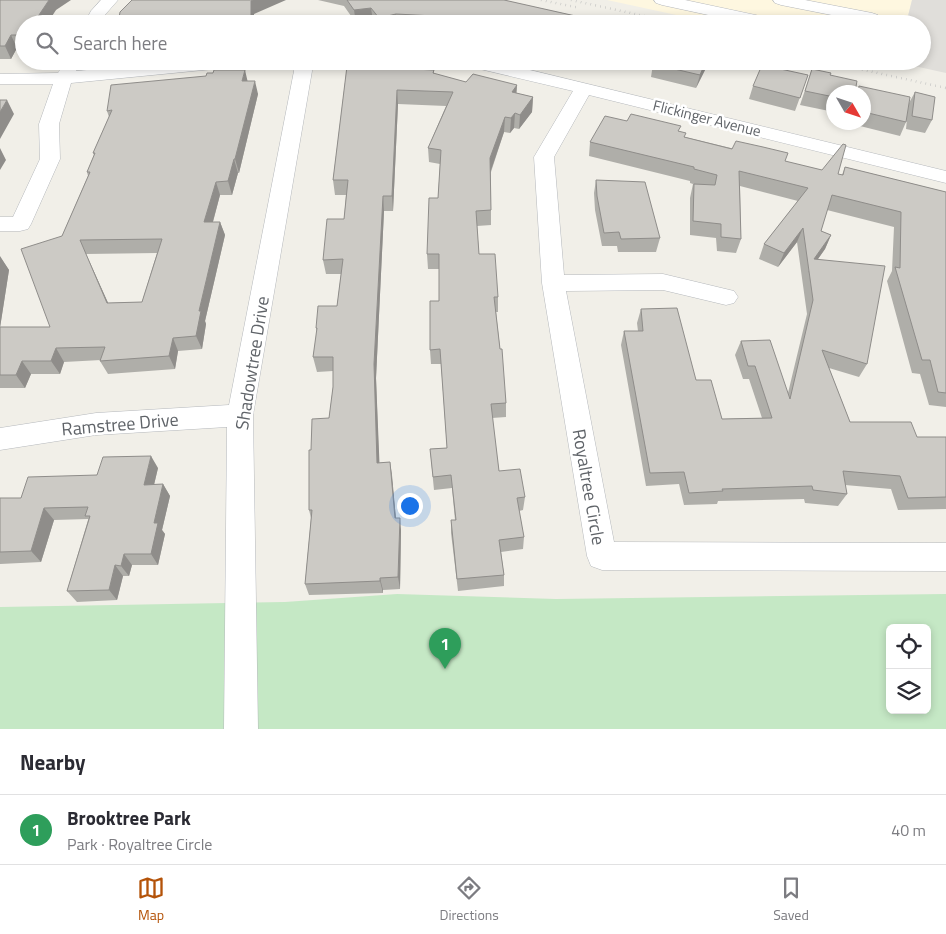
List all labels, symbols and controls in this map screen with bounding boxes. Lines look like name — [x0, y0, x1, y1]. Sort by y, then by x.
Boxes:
search box — [15, 15, 931, 70]
text: Search here — [73, 28, 167, 57]
icon: search — [33, 29, 61, 57]
north arrow — [826, 85, 871, 130]
street label: Flickinger Avenue — [651, 93, 763, 143]
street label: Shadowtree Drive — [228, 294, 276, 432]
street label: Ramstree Drive — [60, 405, 180, 443]
street label: Royaltree Circle — [566, 427, 612, 547]
your location — [397, 493, 423, 519]
map controls — [886, 624, 931, 714]
button: locate — [886, 624, 931, 669]
pin: 1 — [429, 628, 461, 669]
button: layers — [886, 669, 931, 714]
text: Nearby — [20, 746, 85, 778]
text: Brooktree Park — [67, 803, 191, 832]
text: 1 — [32, 818, 40, 842]
text: 40 m — [891, 818, 926, 842]
text: Park · Royaltree Circle — [67, 832, 212, 856]
tab: Map — [137, 874, 165, 925]
tab: Directions — [439, 874, 499, 925]
tab: Saved — [773, 874, 809, 925]

